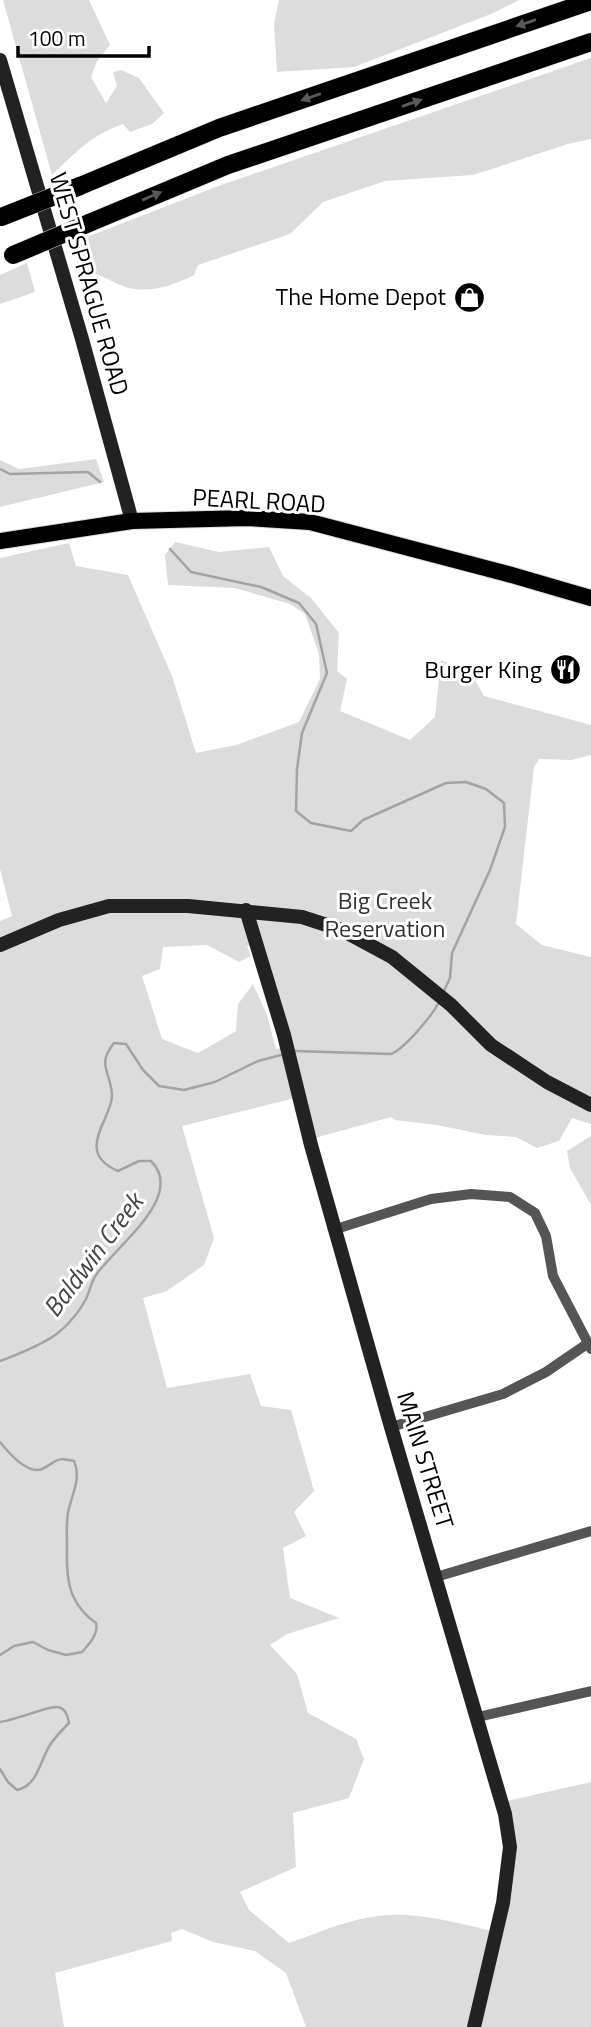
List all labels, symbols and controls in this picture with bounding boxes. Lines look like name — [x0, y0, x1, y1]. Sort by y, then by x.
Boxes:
scale bar — [18, 14, 149, 58]
one-way arrow — [516, 18, 537, 29]
text: 100 m — [28, 22, 85, 54]
one-way arrow — [301, 92, 322, 103]
one-way arrow — [401, 97, 422, 108]
street label: WEST SPRAGUE ROAD — [41, 168, 139, 399]
one-way arrow — [141, 191, 162, 202]
place label: The Home Depot — [276, 278, 447, 314]
shop icon: The Home Depot — [452, 280, 486, 314]
street label: PEARL ROAD — [191, 479, 327, 521]
place label: Burger King — [424, 651, 542, 687]
restaurant icon: Burger King — [548, 653, 582, 687]
park label: Big Creek Reservation — [325, 882, 445, 946]
water label: Baldwin Creek — [33, 1182, 154, 1325]
street label: MAIN STREET — [388, 1387, 464, 1533]

